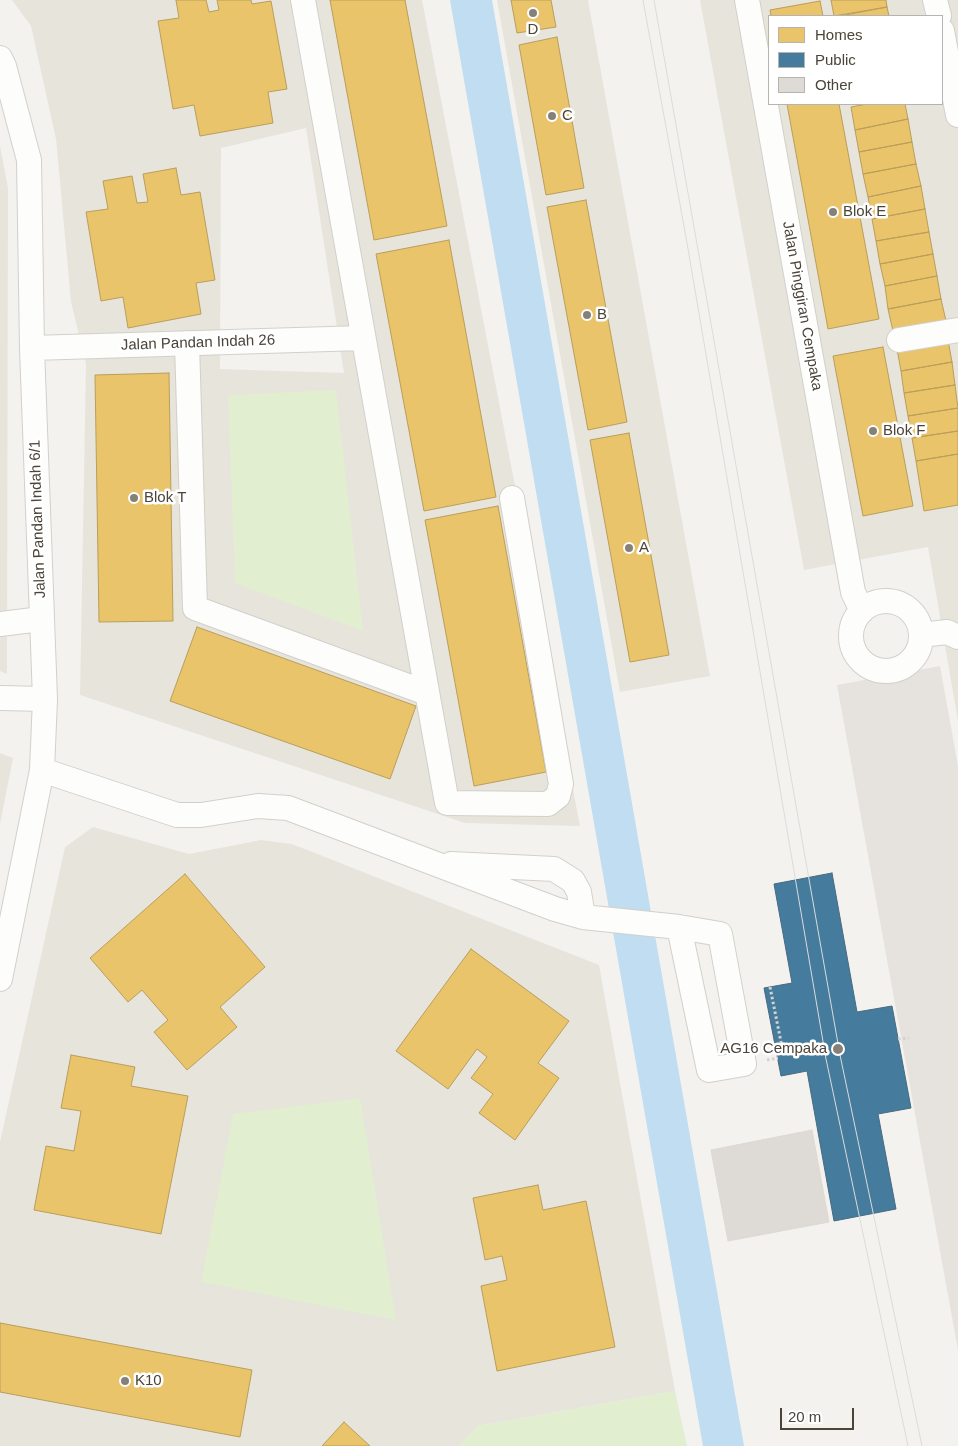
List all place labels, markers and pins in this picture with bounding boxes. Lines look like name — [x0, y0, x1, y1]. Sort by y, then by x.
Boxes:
marker: D — [527, 7, 539, 19]
place label: D — [528, 21, 538, 39]
place label: C — [562, 107, 573, 125]
marker: C — [546, 110, 558, 122]
place label: Blok E — [843, 203, 886, 221]
marker: Blok E — [827, 206, 839, 218]
place label: B — [597, 306, 607, 324]
marker: B — [581, 309, 593, 321]
place label: Blok F — [883, 422, 926, 440]
marker: Blok F — [867, 425, 879, 437]
place label: Blok T — [144, 489, 187, 507]
marker: Blok T — [128, 492, 140, 504]
place label: A — [639, 539, 649, 557]
marker: A — [623, 542, 635, 554]
place label: AG16 Cempaka — [720, 1040, 827, 1058]
marker: AG16 Cempaka — [831, 1042, 845, 1056]
place label: K10 — [135, 1372, 162, 1390]
marker: K10 — [119, 1375, 131, 1387]

